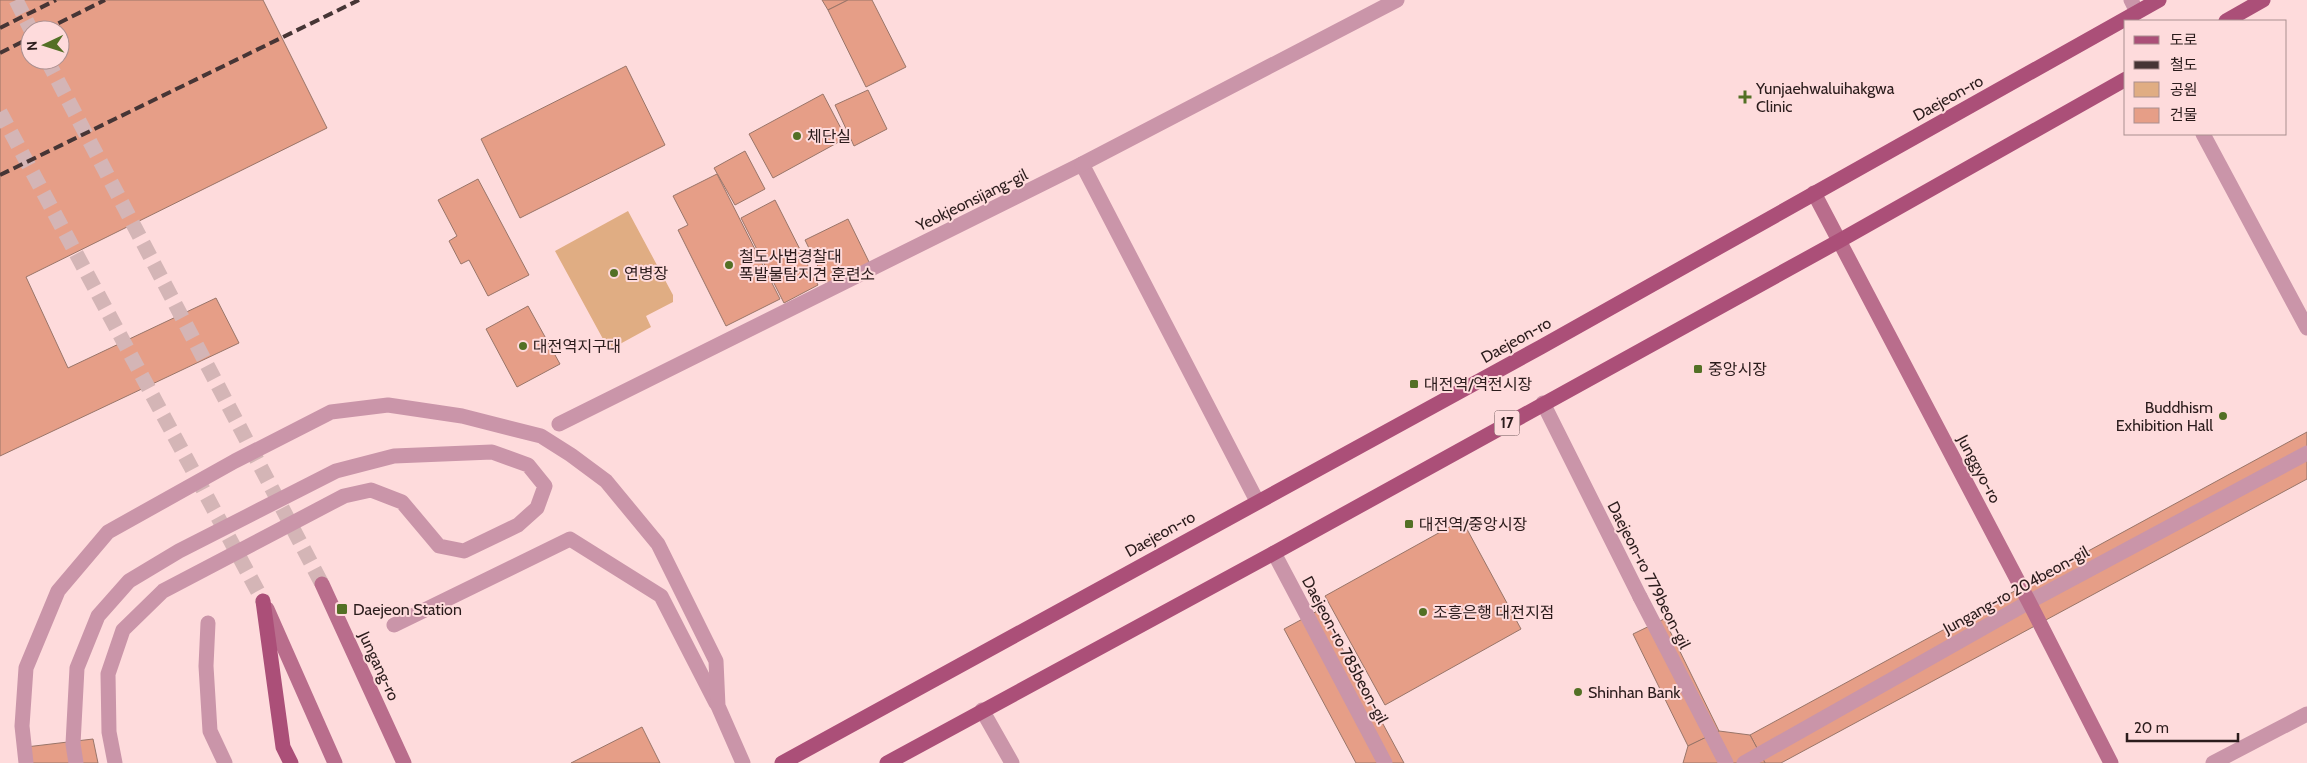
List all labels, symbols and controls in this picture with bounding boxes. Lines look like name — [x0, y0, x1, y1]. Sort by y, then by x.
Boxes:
north arrow — [20, 20, 70, 70]
legend — [2124, 20, 2287, 135]
text: 도로 — [2170, 31, 2198, 49]
text: N — [23, 40, 41, 51]
text: 철도 — [2170, 56, 2198, 74]
street label: Daejeon-ro — [1910, 71, 1987, 125]
place label: Yunjaehwaluihakgwa Clinic — [1755, 79, 1895, 116]
text: 공원 — [2170, 81, 2198, 99]
marker: Yunjaehwaluihakgwa Clinic — [1738, 90, 1752, 104]
text: 건물 — [2170, 106, 2198, 124]
place label: 체단실 — [807, 127, 851, 146]
marker: 체단실 — [791, 130, 803, 142]
street label: Yeokjeonsijang-gil — [912, 165, 1031, 236]
place label: 철도사법경찰대 폭발물탐지견 훈련소 — [739, 247, 875, 284]
marker: 철도사법경찰대 폭발물탐지견 훈련소 — [723, 259, 735, 271]
place label: 연병장 — [624, 264, 668, 283]
marker: 연병장 — [608, 267, 620, 279]
street label: Daejeon-ro — [1478, 313, 1555, 367]
place label: 대전역지구대 — [533, 337, 621, 356]
marker: 대전역지구대 — [517, 340, 529, 352]
place label: 중앙시장 — [1708, 360, 1767, 379]
marker: 중앙시장 — [1692, 363, 1704, 375]
place label: 대전역/역전시장 — [1424, 375, 1532, 394]
marker: 대전역/역전시장 — [1408, 378, 1420, 390]
place label: Buddhism Exhibition Hall — [2116, 398, 2213, 435]
road number: 17 — [1494, 410, 1520, 436]
marker: Buddhism Exhibition Hall — [2217, 410, 2229, 422]
street label: Junggyo-ro — [1953, 431, 2005, 506]
street label: Daejeon-ro 779beon-gil — [1604, 498, 1695, 652]
street label: Daejeon-ro — [1122, 507, 1199, 561]
place label: 대전역/중앙시장 — [1419, 515, 1527, 534]
marker: 대전역/중앙시장 — [1403, 518, 1415, 530]
street label: Jungang-ro 204beon-gil — [1939, 542, 2092, 638]
street label: Daejeon-ro 785beon-gil — [1298, 573, 1392, 727]
place label: Daejeon Station — [353, 600, 462, 619]
marker: Daejeon Station — [335, 602, 349, 616]
place label: 조흥은행 대전지점 — [1433, 603, 1554, 622]
marker: 조흥은행 대전지점 — [1417, 606, 1429, 618]
street label: Jungang-ro — [354, 627, 403, 704]
place label: Shinhan Bank — [1588, 683, 1681, 702]
marker: Shinhan Bank — [1572, 686, 1584, 698]
scale bar — [2127, 710, 2238, 742]
text: 20 m — [2134, 719, 2169, 737]

